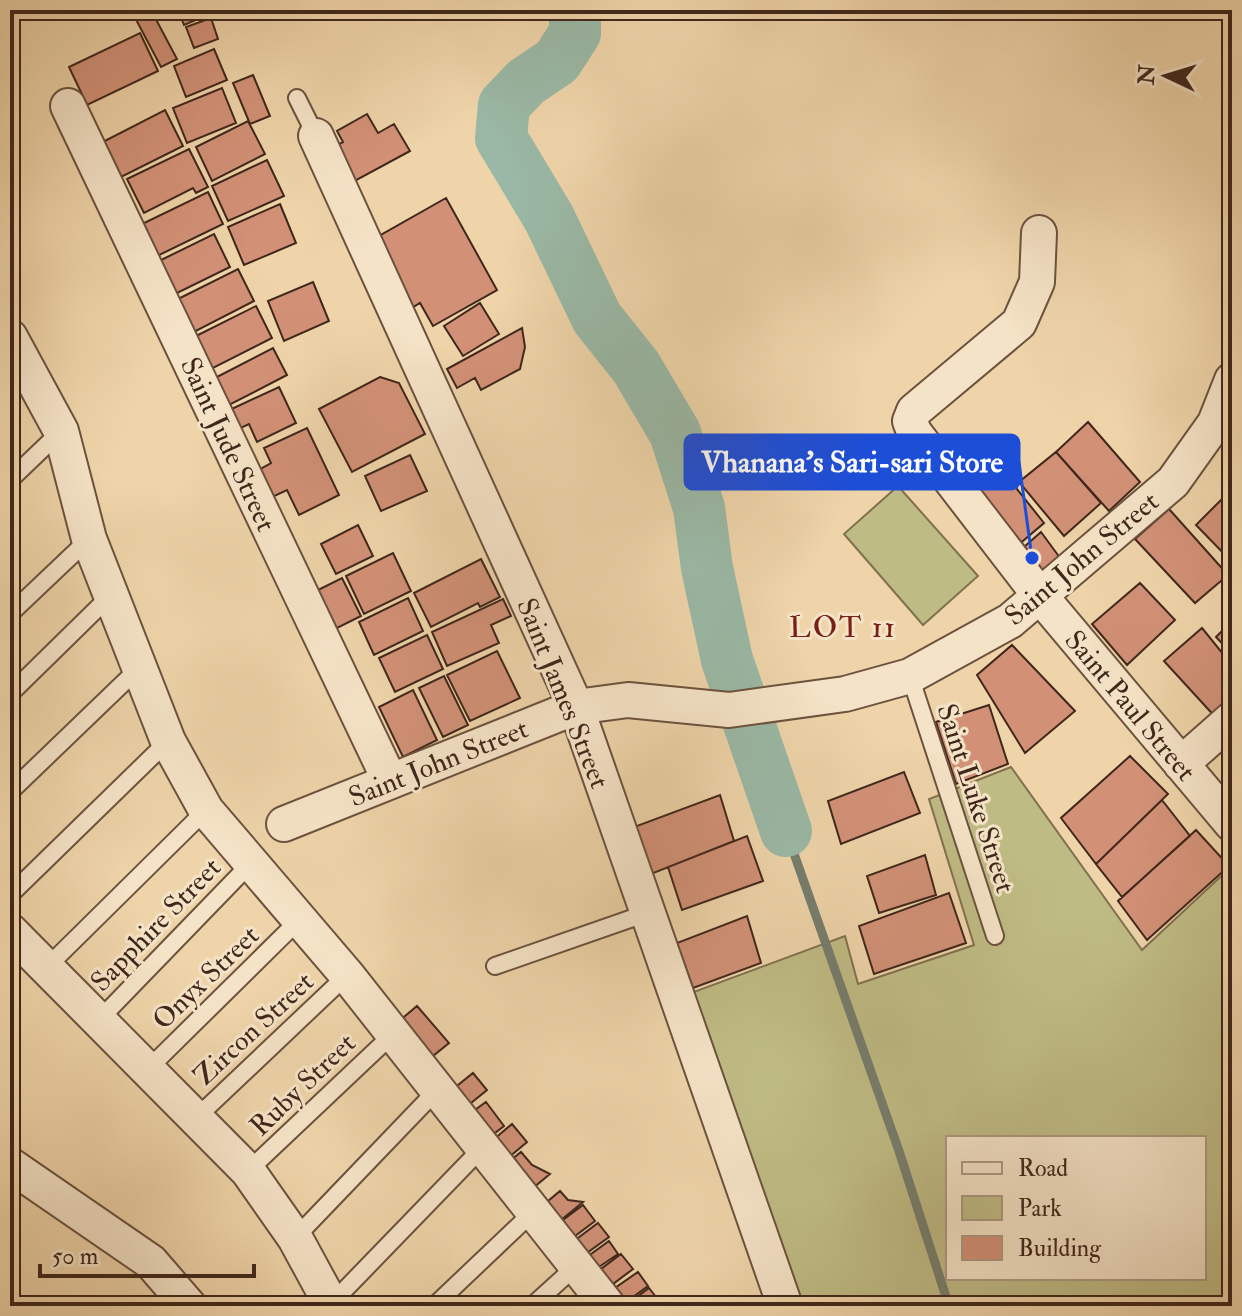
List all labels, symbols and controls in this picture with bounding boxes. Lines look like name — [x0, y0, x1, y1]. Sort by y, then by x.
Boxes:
north arrow — [1126, 36, 1206, 116]
text: N — [1132, 64, 1162, 86]
street label: Saint Jude Street — [172, 352, 283, 537]
callout: Vhanana's Sari-sari Store — [685, 435, 1019, 489]
text: Vhanana's Sari-sari Store — [700, 444, 1004, 481]
street label: Saint John Street — [998, 485, 1166, 634]
street label: Saint James Street — [508, 593, 617, 794]
district label: LOT 11 — [789, 609, 897, 646]
street label: Saint Paul Street — [1057, 623, 1203, 788]
street label: Saint Luke Street — [929, 700, 1023, 897]
street label: Saint John Street — [344, 711, 533, 815]
street label: Sapphire Street — [83, 851, 229, 999]
street label: Onyx Street — [145, 919, 267, 1038]
street label: Zircon Street — [187, 965, 321, 1093]
street label: Ruby Street — [243, 1026, 363, 1144]
legend — [946, 1136, 1206, 1280]
text: Road — [1018, 1153, 1068, 1184]
text: Park — [1018, 1193, 1062, 1224]
scale bar — [40, 1228, 254, 1278]
text: Building — [1018, 1233, 1102, 1264]
text: 50 m — [52, 1241, 99, 1272]

